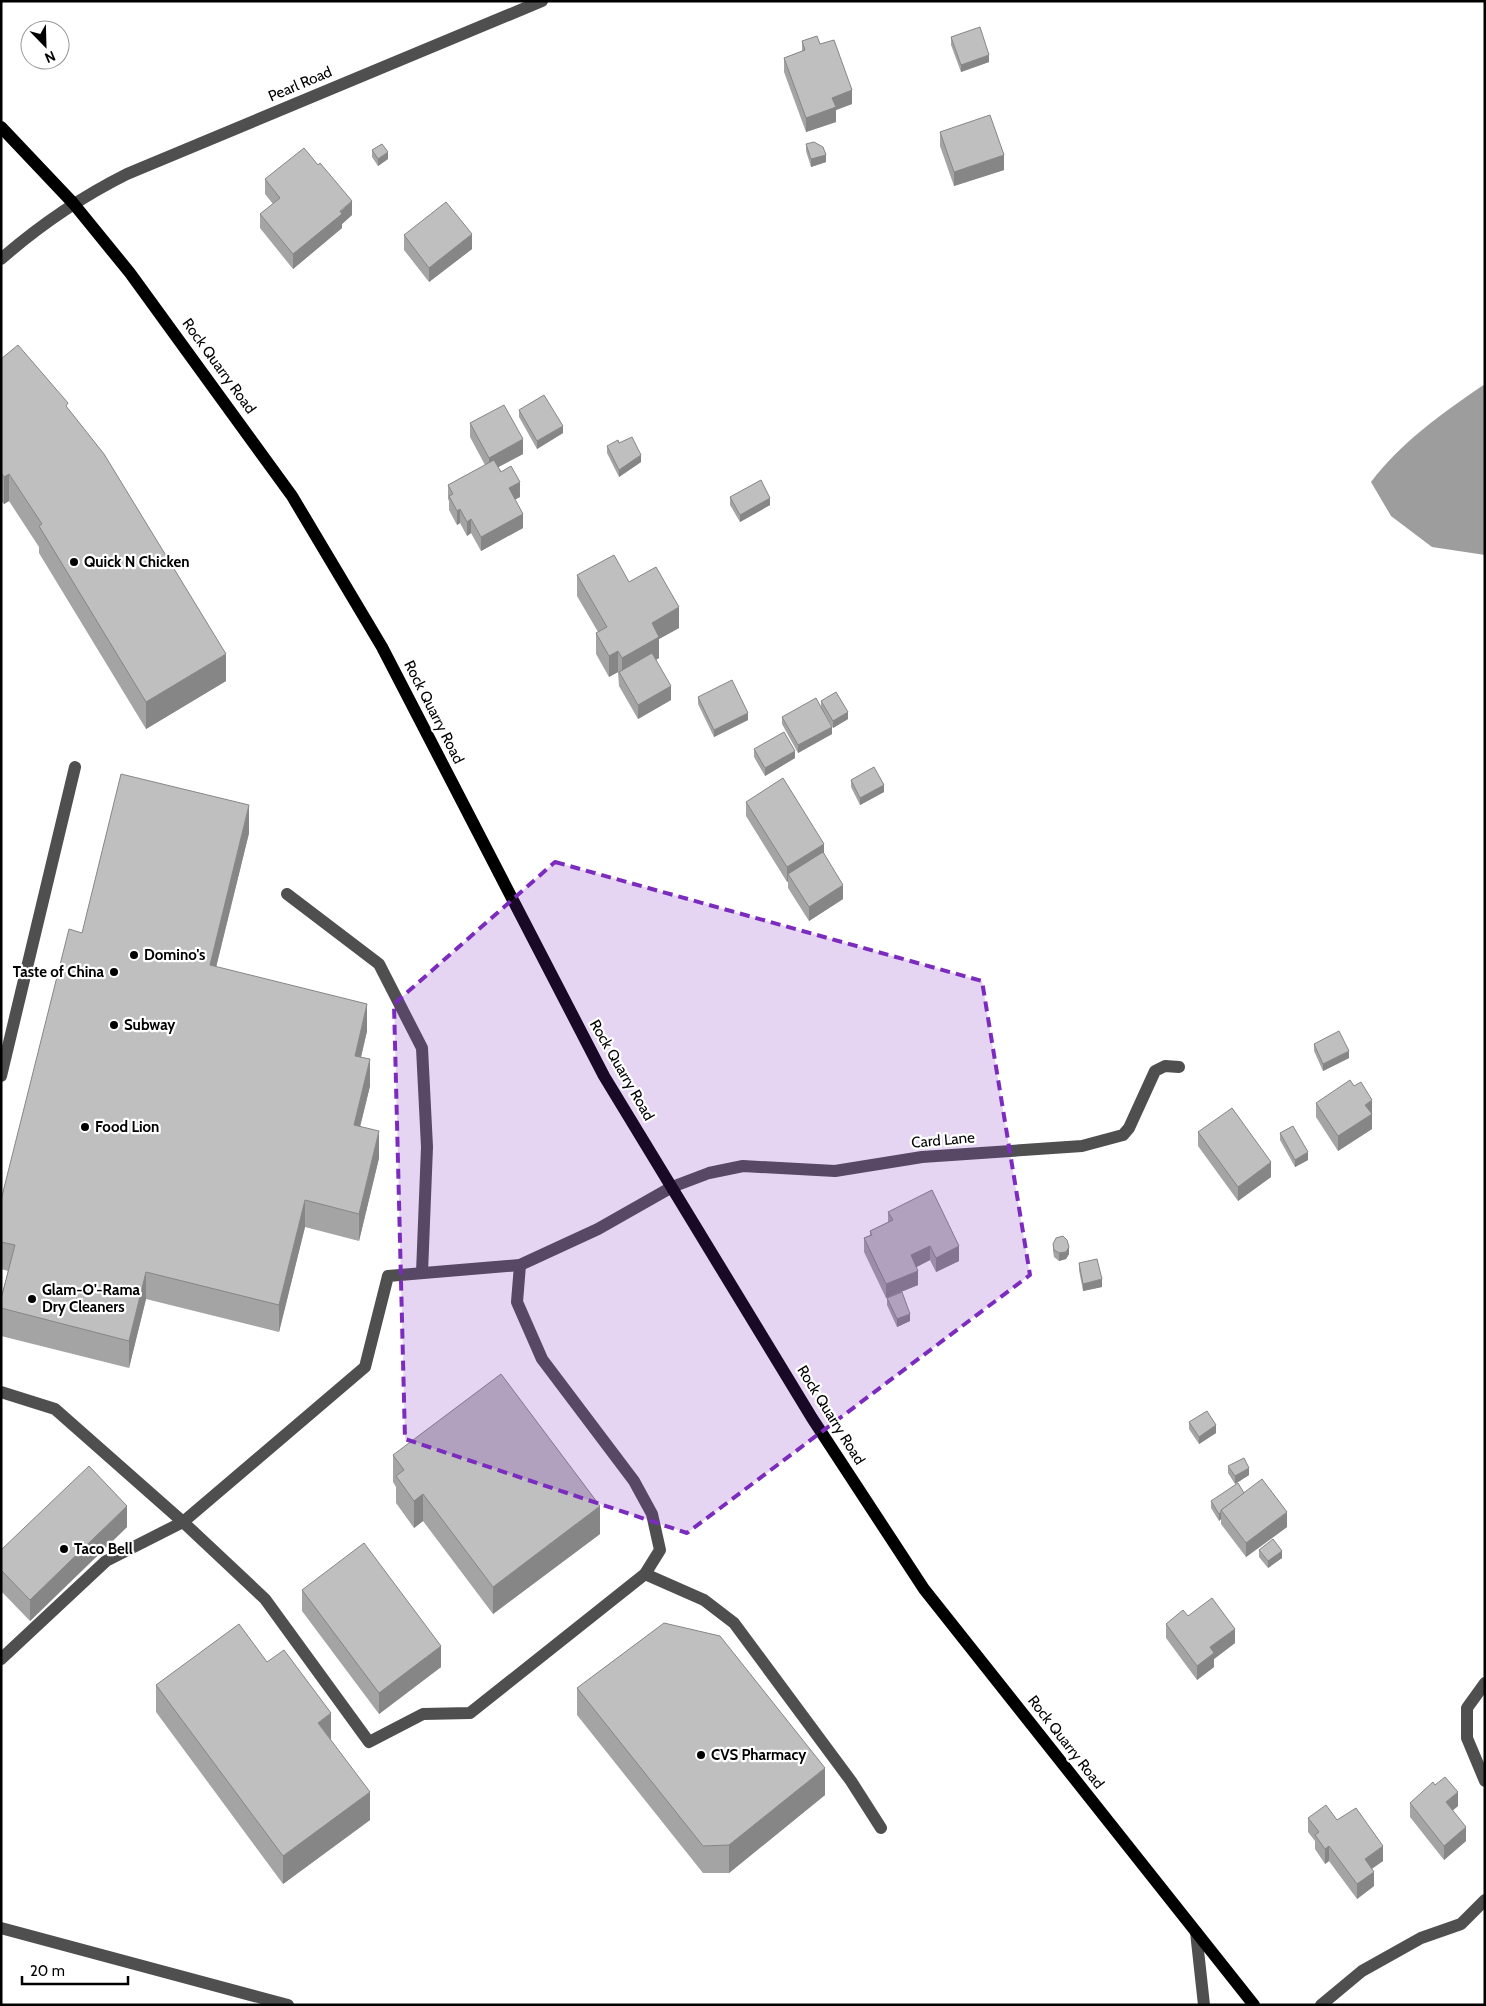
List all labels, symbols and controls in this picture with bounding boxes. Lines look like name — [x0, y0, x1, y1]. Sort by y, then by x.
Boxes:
north arrow — [20, 20, 70, 70]
text: N — [42, 47, 58, 67]
street label: Pearl Road — [265, 63, 335, 105]
street label: Rock Quarry Road — [178, 315, 260, 417]
place label: Quick N Chicken — [84, 553, 189, 571]
marker: Quick N Chicken — [68, 556, 80, 568]
street label: Rock Quarry Road — [400, 657, 468, 767]
place label: Domino's — [144, 946, 205, 964]
marker: Domino's — [128, 949, 140, 961]
place label: Taste of China — [13, 963, 105, 981]
marker: Taste of China — [108, 966, 120, 978]
place label: Subway — [124, 1016, 176, 1034]
street label: Rock Quarry Road — [586, 1016, 658, 1124]
marker: Subway — [108, 1019, 120, 1031]
place label: Food Lion — [95, 1118, 159, 1136]
marker: Food Lion — [79, 1121, 91, 1133]
street label: Card Lane — [911, 1128, 976, 1152]
place label: Glam-O'-Rama Dry Cleaners — [42, 1281, 140, 1316]
marker: Glam-O'-Rama Dry Cleaners — [26, 1293, 38, 1305]
street label: Rock Quarry Road — [793, 1362, 869, 1468]
place label: Taco Bell — [74, 1540, 133, 1558]
marker: Taco Bell — [58, 1543, 70, 1555]
street label: Rock Quarry Road — [1024, 1692, 1108, 1792]
place label: CVS Pharmacy — [711, 1746, 807, 1764]
marker: CVS Pharmacy — [695, 1749, 707, 1761]
scale bar — [22, 1954, 129, 1986]
text: 20 m — [30, 1962, 65, 1980]

